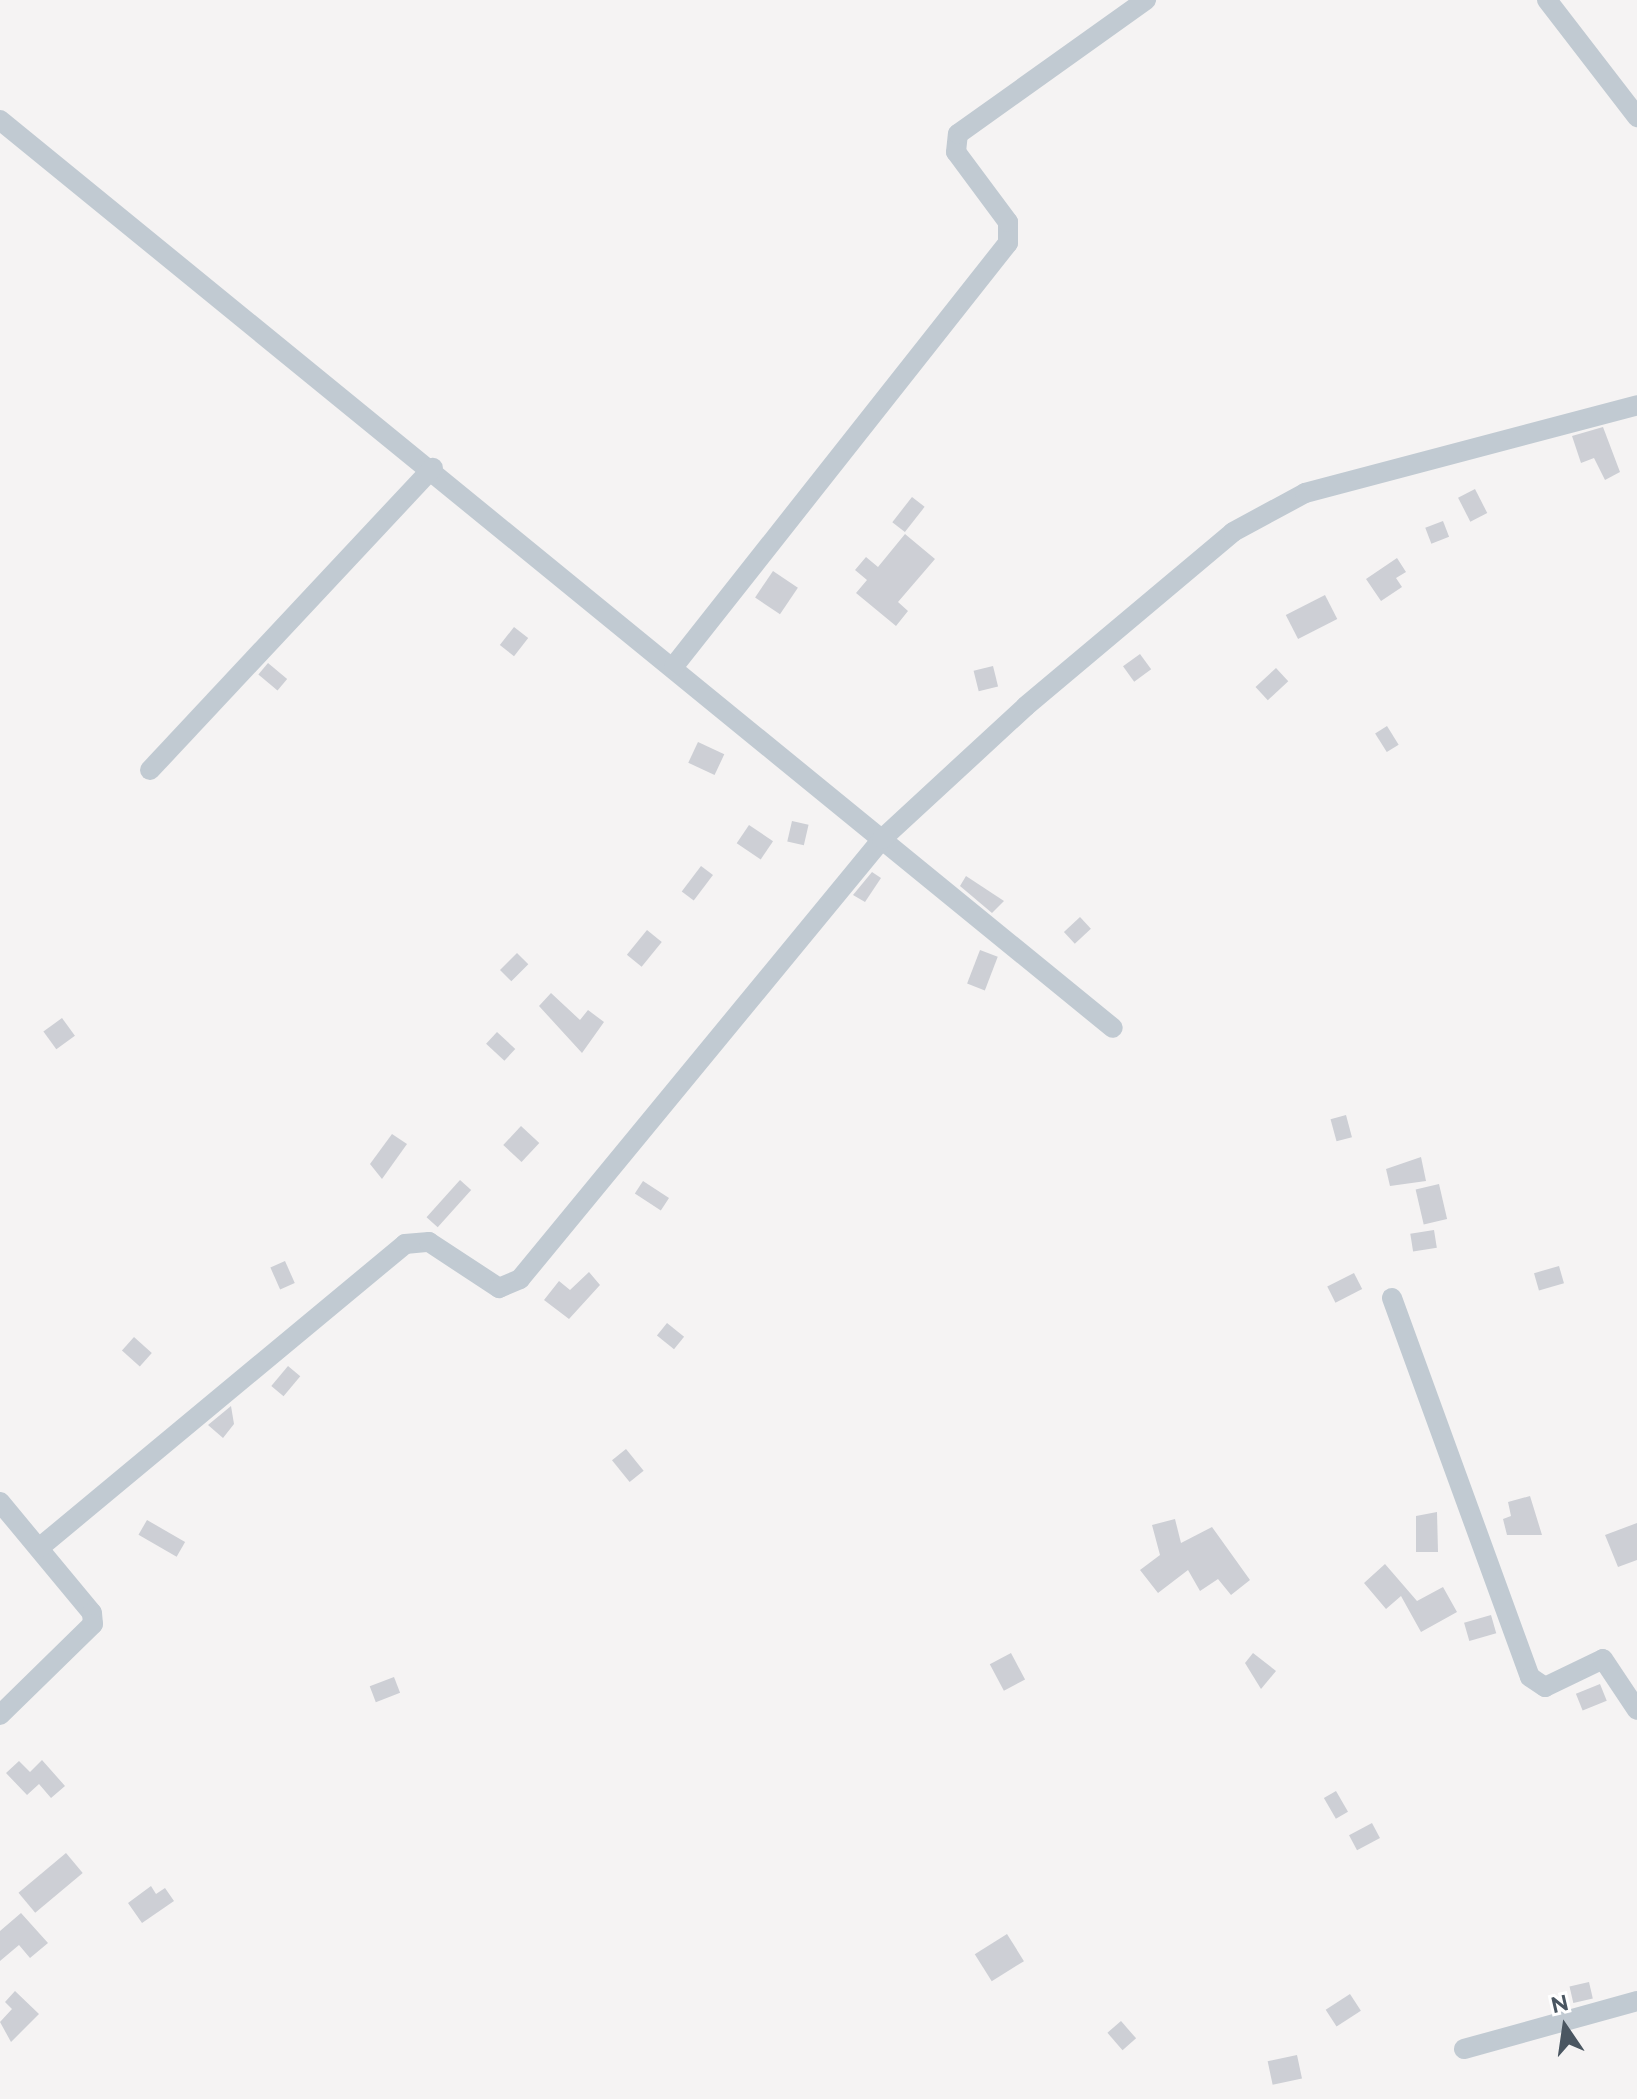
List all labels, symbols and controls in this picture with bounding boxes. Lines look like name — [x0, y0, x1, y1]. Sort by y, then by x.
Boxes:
north arrow — [1525, 1987, 1605, 2067]
text: N — [1548, 1989, 1571, 2018]

